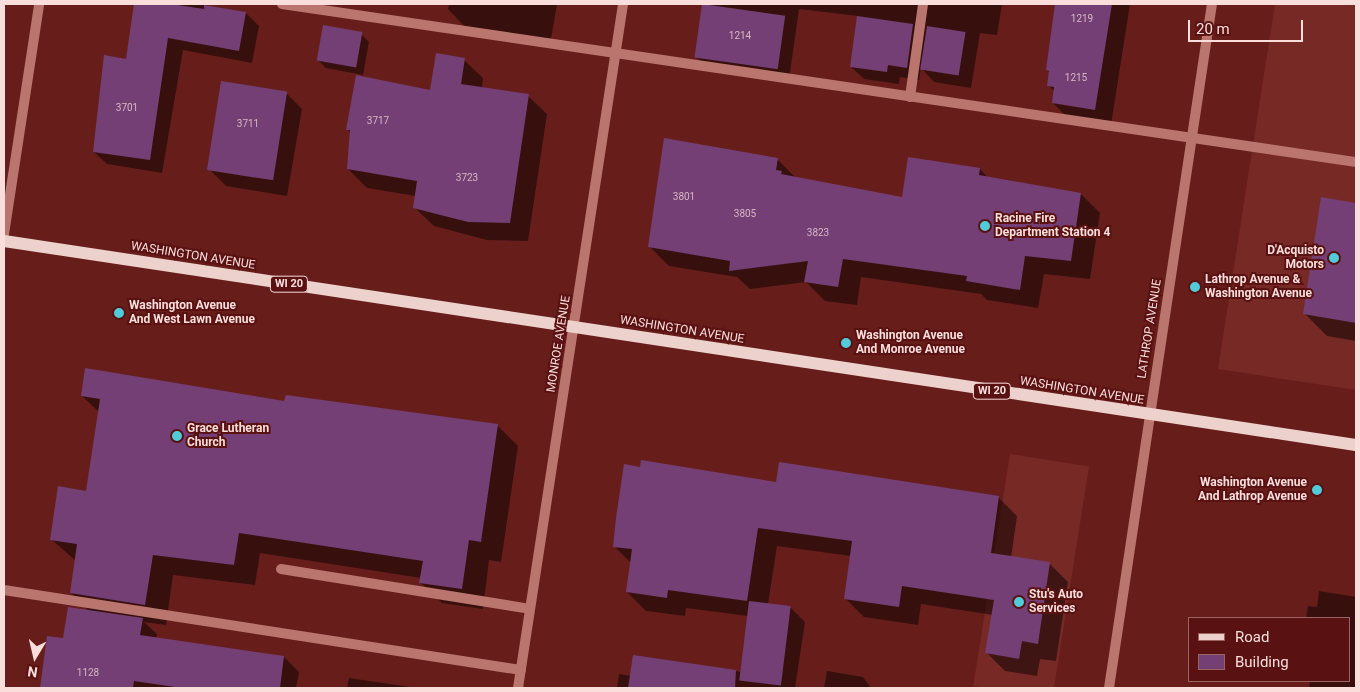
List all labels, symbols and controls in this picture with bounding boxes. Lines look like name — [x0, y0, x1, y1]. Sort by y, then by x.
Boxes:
scale bar — [1190, 10, 1305, 42]
house number: 1219 — [1071, 13, 1093, 25]
text: 20 m — [1196, 20, 1230, 38]
house number: 1214 — [729, 30, 751, 42]
house number: 1215 — [1065, 72, 1087, 84]
house number: 3701 — [116, 102, 138, 114]
house number: 3717 — [367, 115, 389, 127]
house number: 3711 — [237, 118, 259, 130]
house number: 3723 — [456, 172, 478, 184]
house number: 3801 — [673, 191, 695, 203]
house number: 3805 — [734, 208, 756, 220]
place label: Racine Fire Department Station 4 — [995, 212, 1110, 240]
marker: Racine Fire Department Station 4 — [979, 220, 991, 232]
house number: 3823 — [807, 227, 829, 239]
street label: WASHINGTON AVENUE — [130, 239, 256, 273]
place label: D'Acquisto Motors — [1267, 244, 1324, 272]
marker: D'Acquisto Motors — [1328, 252, 1340, 264]
place label: Lathrop Avenue & Washington Avenue — [1205, 273, 1312, 301]
road number: WI 20 — [269, 276, 309, 292]
street label: LATHROP AVENUE — [1135, 278, 1165, 380]
marker: Lathrop Avenue & Washington Avenue — [1189, 281, 1201, 293]
street label: MONROE AVENUE — [544, 295, 574, 393]
place label: Washington Avenue And West Lawn Avenue — [129, 299, 255, 327]
marker: Washington Avenue And West Lawn Avenue — [113, 307, 125, 319]
street label: WASHINGTON AVENUE — [619, 313, 745, 347]
place label: Washington Avenue And Monroe Avenue — [856, 329, 965, 357]
marker: Washington Avenue And Monroe Avenue — [840, 337, 852, 349]
street label: WASHINGTON AVENUE — [1019, 374, 1145, 408]
road number: WI 20 — [972, 382, 1012, 400]
place label: Grace Lutheran Church — [187, 422, 269, 450]
marker: Grace Lutheran Church — [171, 430, 183, 442]
place label: Washington Avenue And Lathrop Avenue — [1198, 476, 1307, 504]
marker: Washington Avenue And Lathrop Avenue — [1311, 484, 1323, 496]
place label: Stu's Auto Services — [1029, 588, 1083, 616]
marker: Stu's Auto Services — [1013, 596, 1025, 608]
legend — [1188, 617, 1350, 682]
text: Road — [1235, 628, 1269, 646]
north arrow — [10, 632, 60, 682]
text: Building — [1235, 653, 1289, 671]
text: N — [27, 663, 39, 680]
house number: 1128 — [77, 667, 99, 679]

